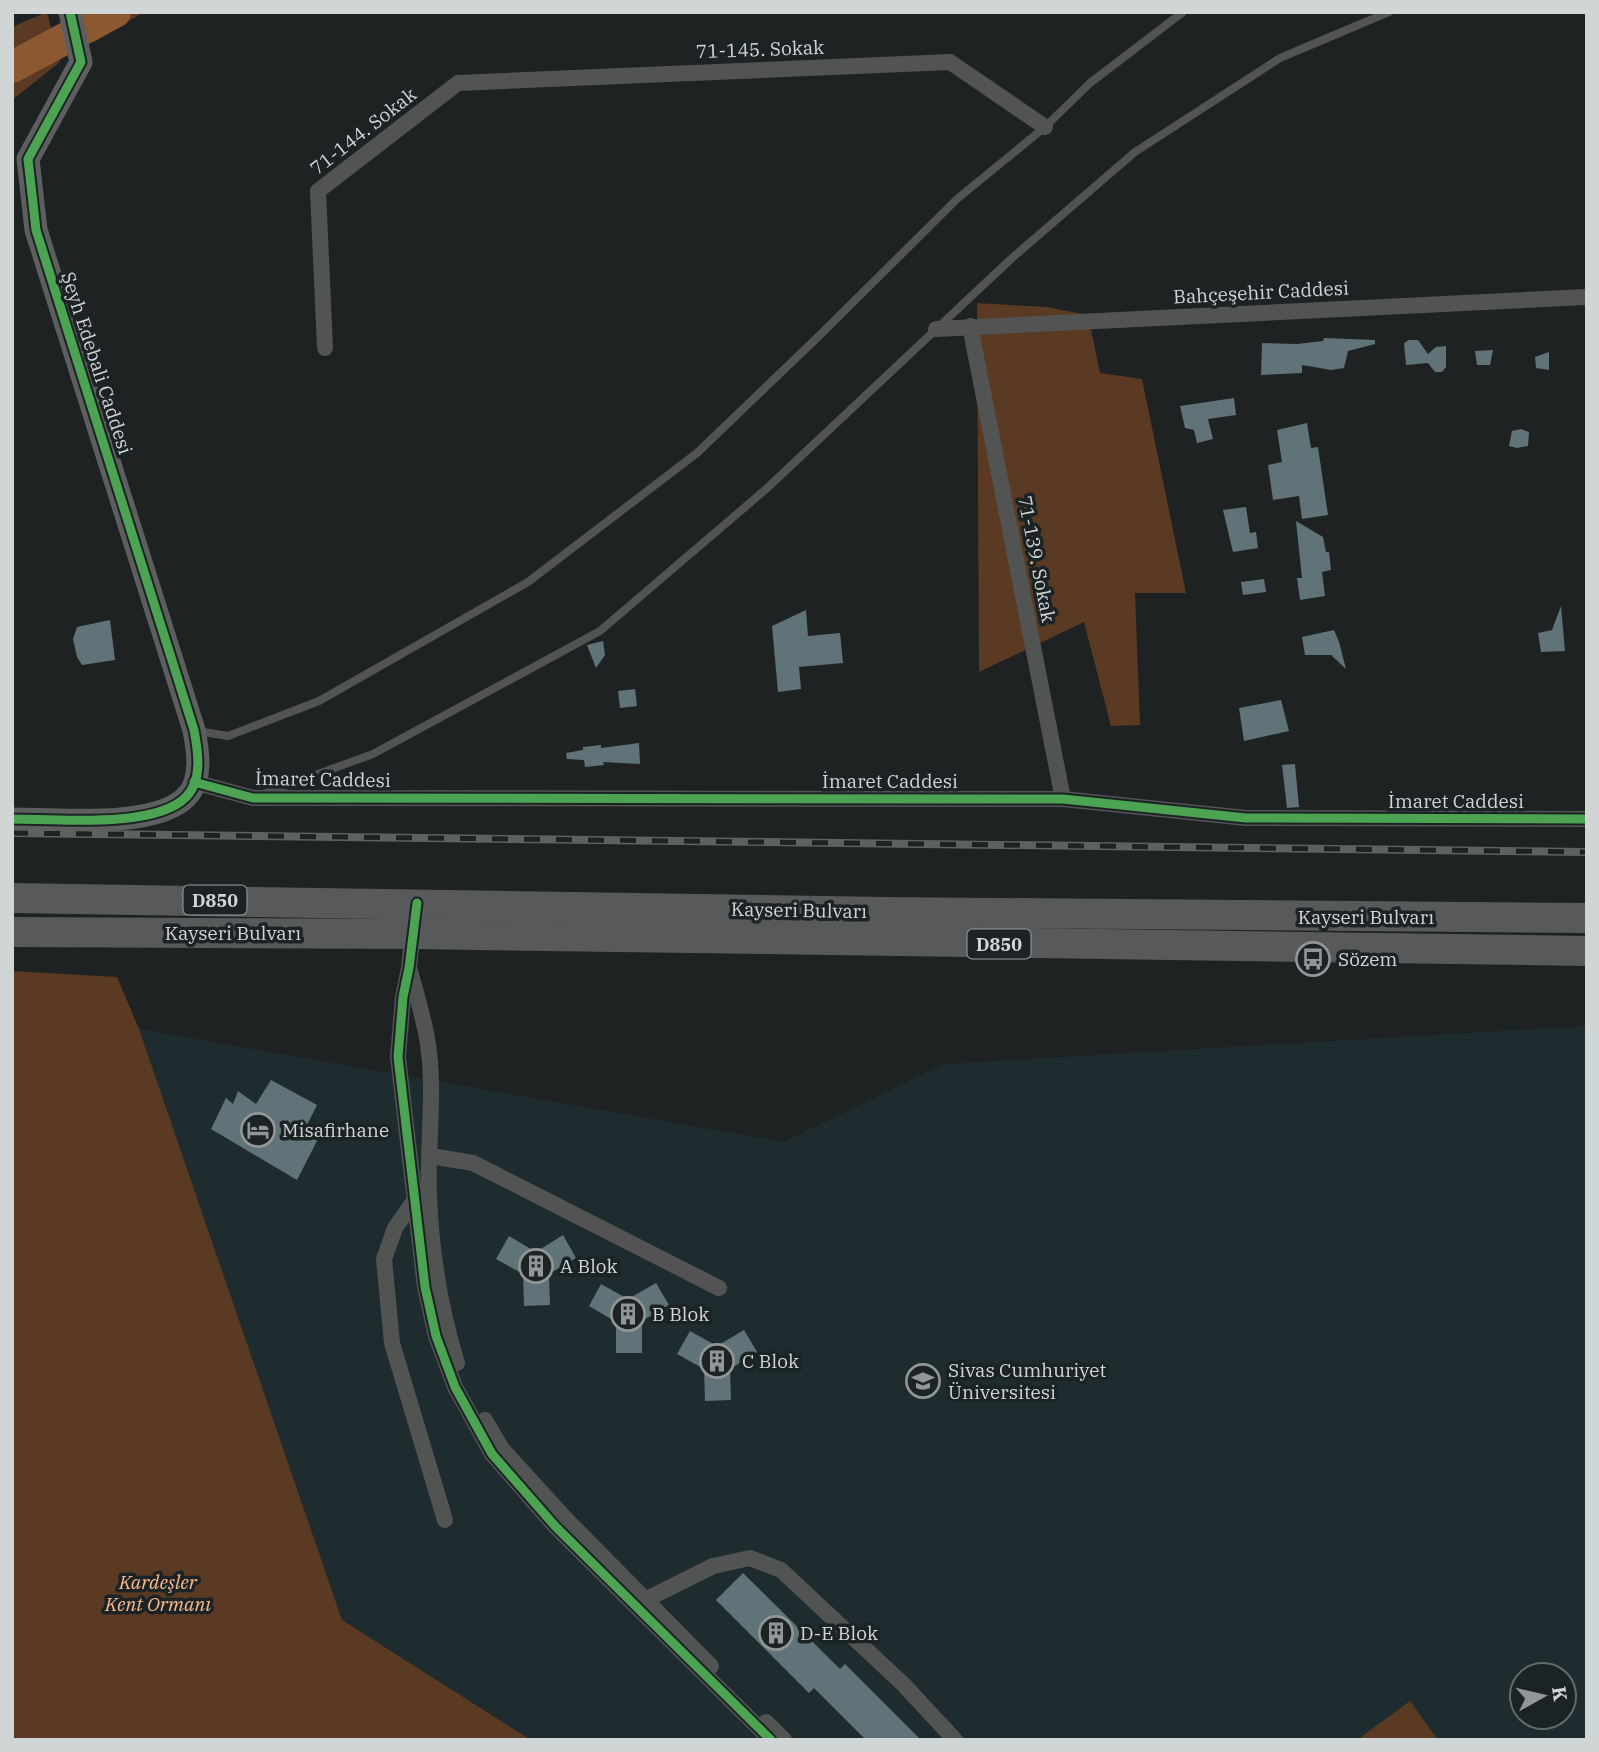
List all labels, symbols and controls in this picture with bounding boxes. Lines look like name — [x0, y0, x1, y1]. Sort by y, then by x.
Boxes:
street label: 71-145. Sokak — [695, 35, 825, 63]
street label: 71-144. Sokak — [305, 82, 421, 180]
street label: Şeyh Edebali Caddesi — [56, 269, 138, 457]
street label: Bahçeşehir Caddesi — [1173, 275, 1349, 309]
street label: 71-139. Sokak — [1013, 494, 1061, 624]
street label: İmaret Caddesi — [255, 766, 391, 792]
street label: İmaret Caddesi — [822, 769, 958, 793]
street label: İmaret Caddesi — [1388, 789, 1524, 813]
road number: D850 — [184, 886, 246, 915]
street label: Kayseri Bulvarı — [731, 897, 867, 923]
street label: Kayseri Bulvarı — [1298, 905, 1434, 929]
street label: Kayseri Bulvarı — [165, 921, 301, 945]
road number: D850 — [968, 930, 1030, 959]
bus stop icon: Sözem — [1294, 940, 1332, 978]
place label: Sözem — [1338, 947, 1397, 971]
hotel icon: Misafirhane — [239, 1111, 277, 1149]
place label: Misafirhane — [282, 1118, 389, 1142]
building icon: A Blok — [517, 1247, 555, 1285]
place label: A Blok — [560, 1254, 618, 1278]
building icon: B Blok — [609, 1295, 647, 1333]
place label: B Blok — [652, 1302, 709, 1326]
building icon: C Blok — [698, 1342, 736, 1380]
place label: C Blok — [742, 1349, 799, 1373]
place label: Sivas Cumhuriyet Üniversitesi — [948, 1358, 1106, 1404]
school or university icon: Sivas Cumhuriyet Üniversitesi — [904, 1362, 942, 1400]
park label: Kardeşler Kent Ormanı — [104, 1570, 211, 1616]
building icon: D-E Blok — [757, 1614, 795, 1652]
place label: D-E Blok — [800, 1621, 878, 1645]
north arrow — [1508, 1661, 1578, 1731]
text: K — [1547, 1685, 1573, 1703]

